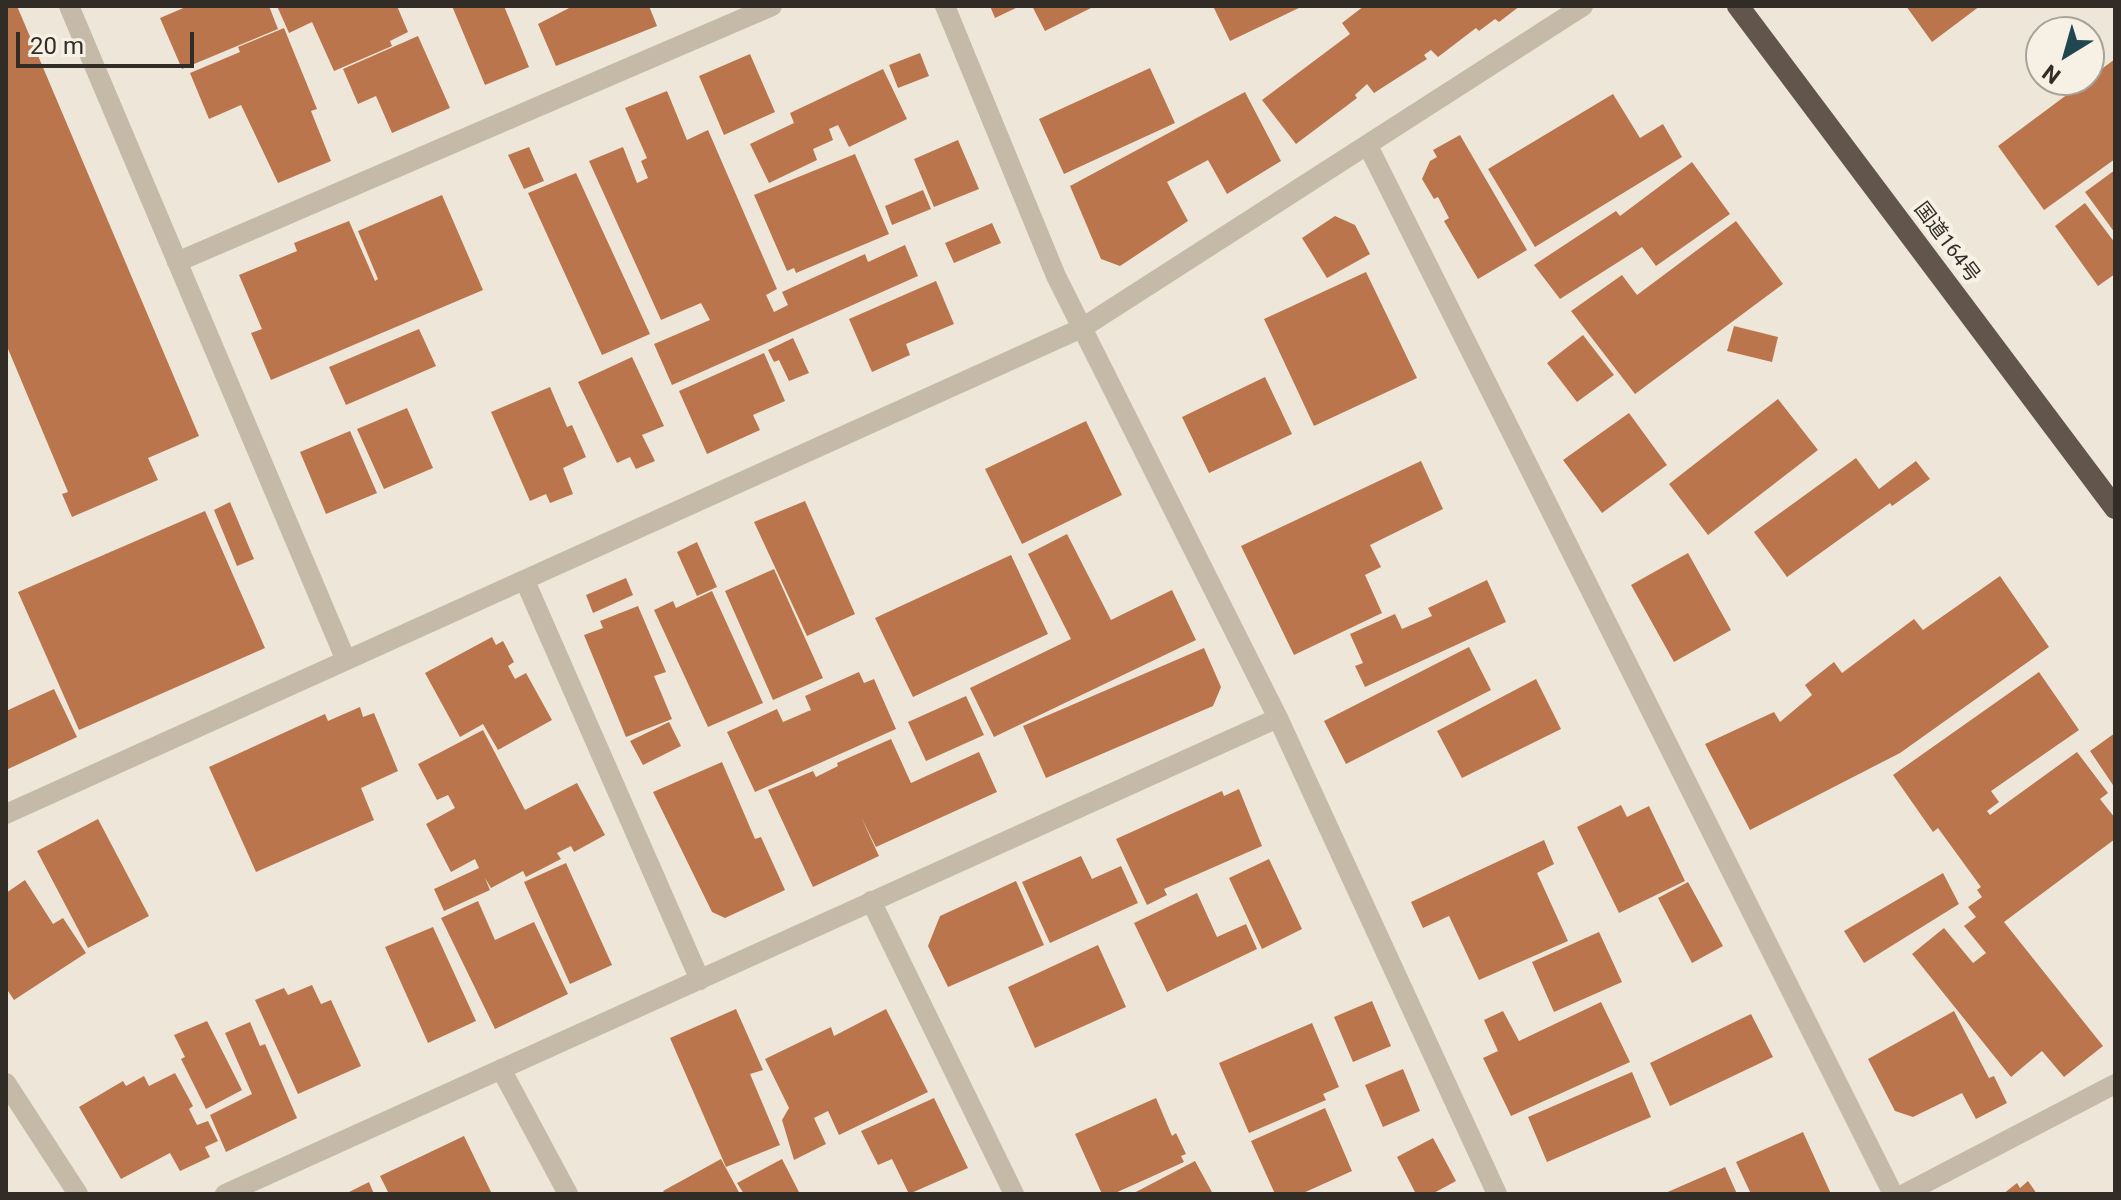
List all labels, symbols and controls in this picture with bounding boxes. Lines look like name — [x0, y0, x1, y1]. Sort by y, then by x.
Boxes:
scale bar — [20, 16, 198, 66]
north arrow — [2025, 16, 2105, 96]
text: 20 m — [30, 32, 84, 60]
text: N — [2038, 59, 2065, 89]
street label: 国道164号 — [1908, 198, 1984, 288]

